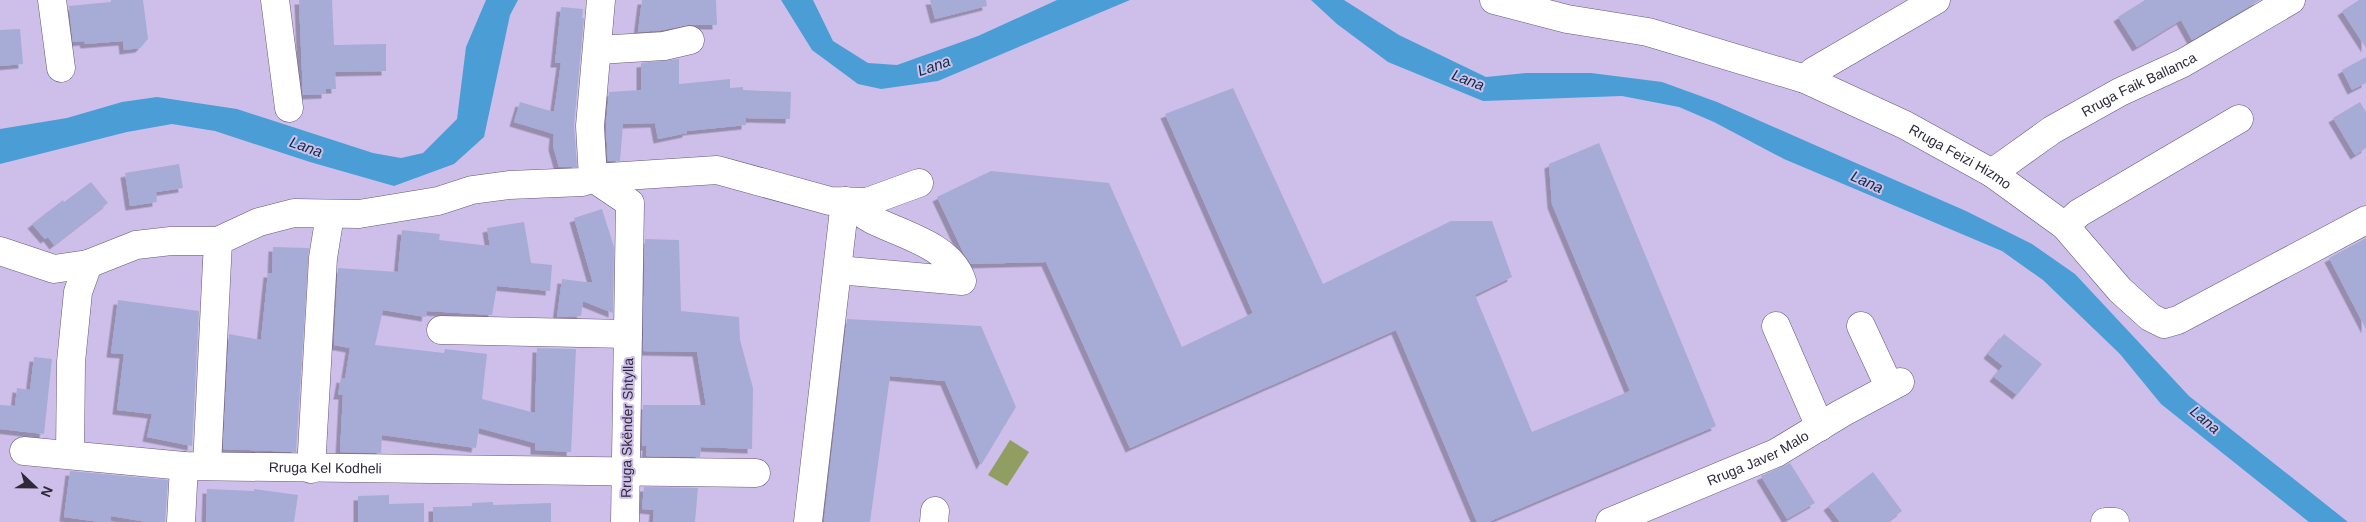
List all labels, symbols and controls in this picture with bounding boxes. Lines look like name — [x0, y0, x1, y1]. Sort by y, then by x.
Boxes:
street label: Rruga Faik Ballanca — [2079, 49, 2199, 120]
water label: Lana — [915, 52, 952, 79]
water label: Lana — [1450, 66, 1487, 93]
street label: Rruga Feizi Hizmo — [1906, 121, 2015, 192]
water label: Lana — [288, 133, 325, 160]
water label: Lana — [1849, 167, 1886, 196]
street label: Rruga Skënder Shtylla — [618, 358, 636, 498]
water label: Lana — [2187, 402, 2224, 437]
street label: Rruga Javer Malo — [1705, 427, 1812, 489]
street label: Rruga Kel Kodheli — [269, 459, 382, 476]
north arrow — [10, 462, 60, 512]
text: N — [38, 484, 56, 500]

